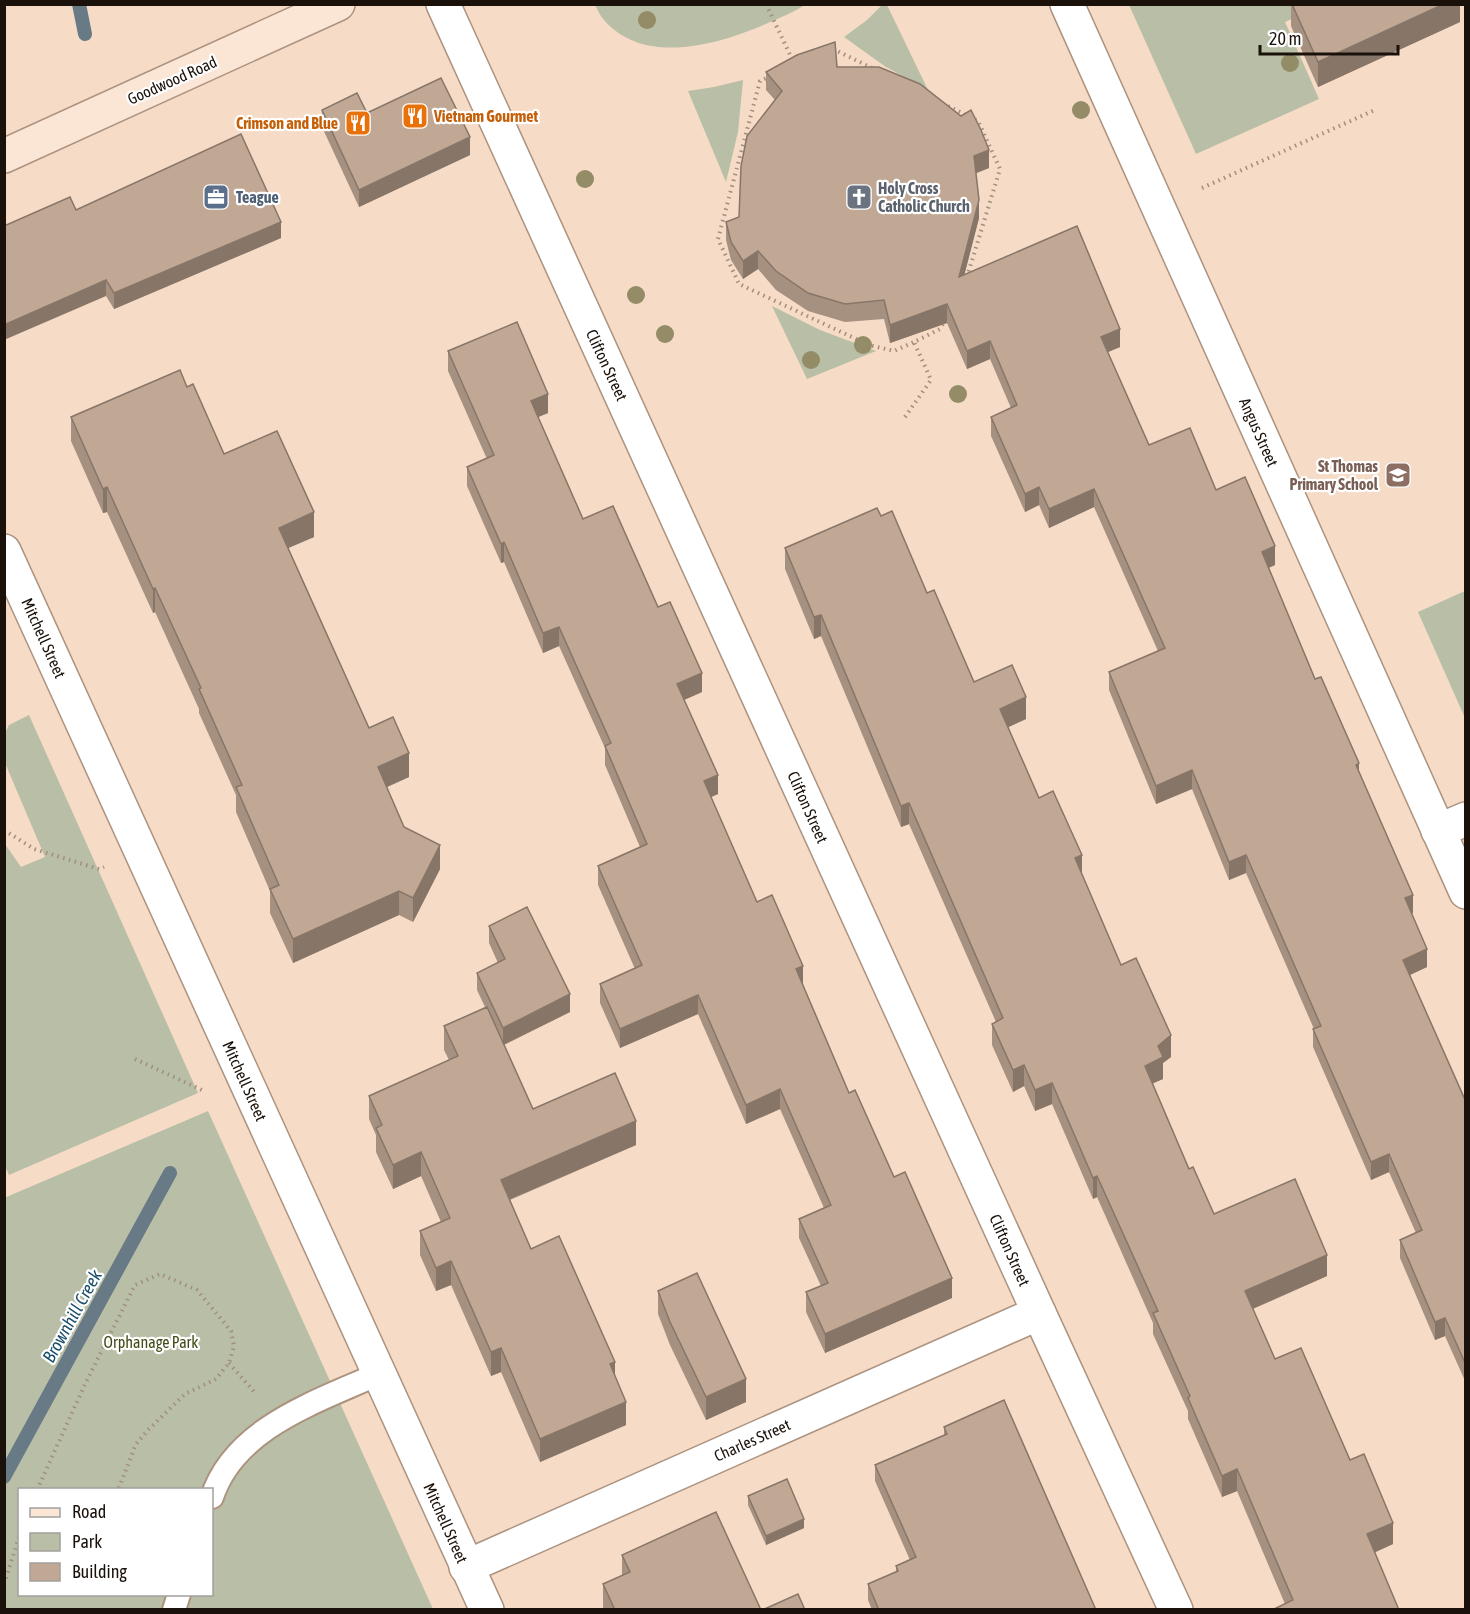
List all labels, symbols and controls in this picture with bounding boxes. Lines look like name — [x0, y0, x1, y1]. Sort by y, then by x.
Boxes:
scale bar — [1260, 18, 1398, 56]
text: 20 m — [1269, 28, 1301, 49]
street label: Goodwood Road — [125, 52, 219, 108]
restaurant icon: Vietnam Gourmet — [400, 101, 430, 131]
place label: Vietnam Gourmet — [433, 107, 539, 125]
restaurant icon: Crimson and Blue — [343, 108, 373, 138]
place label: Crimson and Blue — [236, 114, 338, 132]
place label: Holy Cross Catholic Church — [878, 179, 970, 215]
office icon: Teague — [201, 182, 231, 212]
church icon: Holy Cross Catholic Church — [844, 182, 874, 212]
place label: Teague — [236, 188, 279, 206]
street label: Clifton Street — [583, 327, 631, 404]
street label: Angus Street — [1235, 395, 1282, 470]
place label: St Thomas Primary School — [1290, 457, 1379, 493]
school or university icon: St Thomas Primary School — [1383, 460, 1413, 490]
street label: Mitchell Street — [18, 595, 70, 681]
street label: Clifton Street — [784, 768, 832, 846]
street label: Mitchell Street — [219, 1038, 271, 1124]
street label: Clifton Street — [986, 1211, 1034, 1289]
water label: Brownhill Creek — [38, 1265, 107, 1366]
park label: Orphanage Park — [104, 1333, 198, 1352]
street label: Charles Street — [711, 1415, 793, 1465]
street label: Mitchell Street — [420, 1480, 472, 1566]
legend — [18, 1488, 213, 1596]
text: Road — [72, 1501, 106, 1522]
text: Park — [72, 1531, 102, 1552]
text: Building — [72, 1561, 127, 1582]

